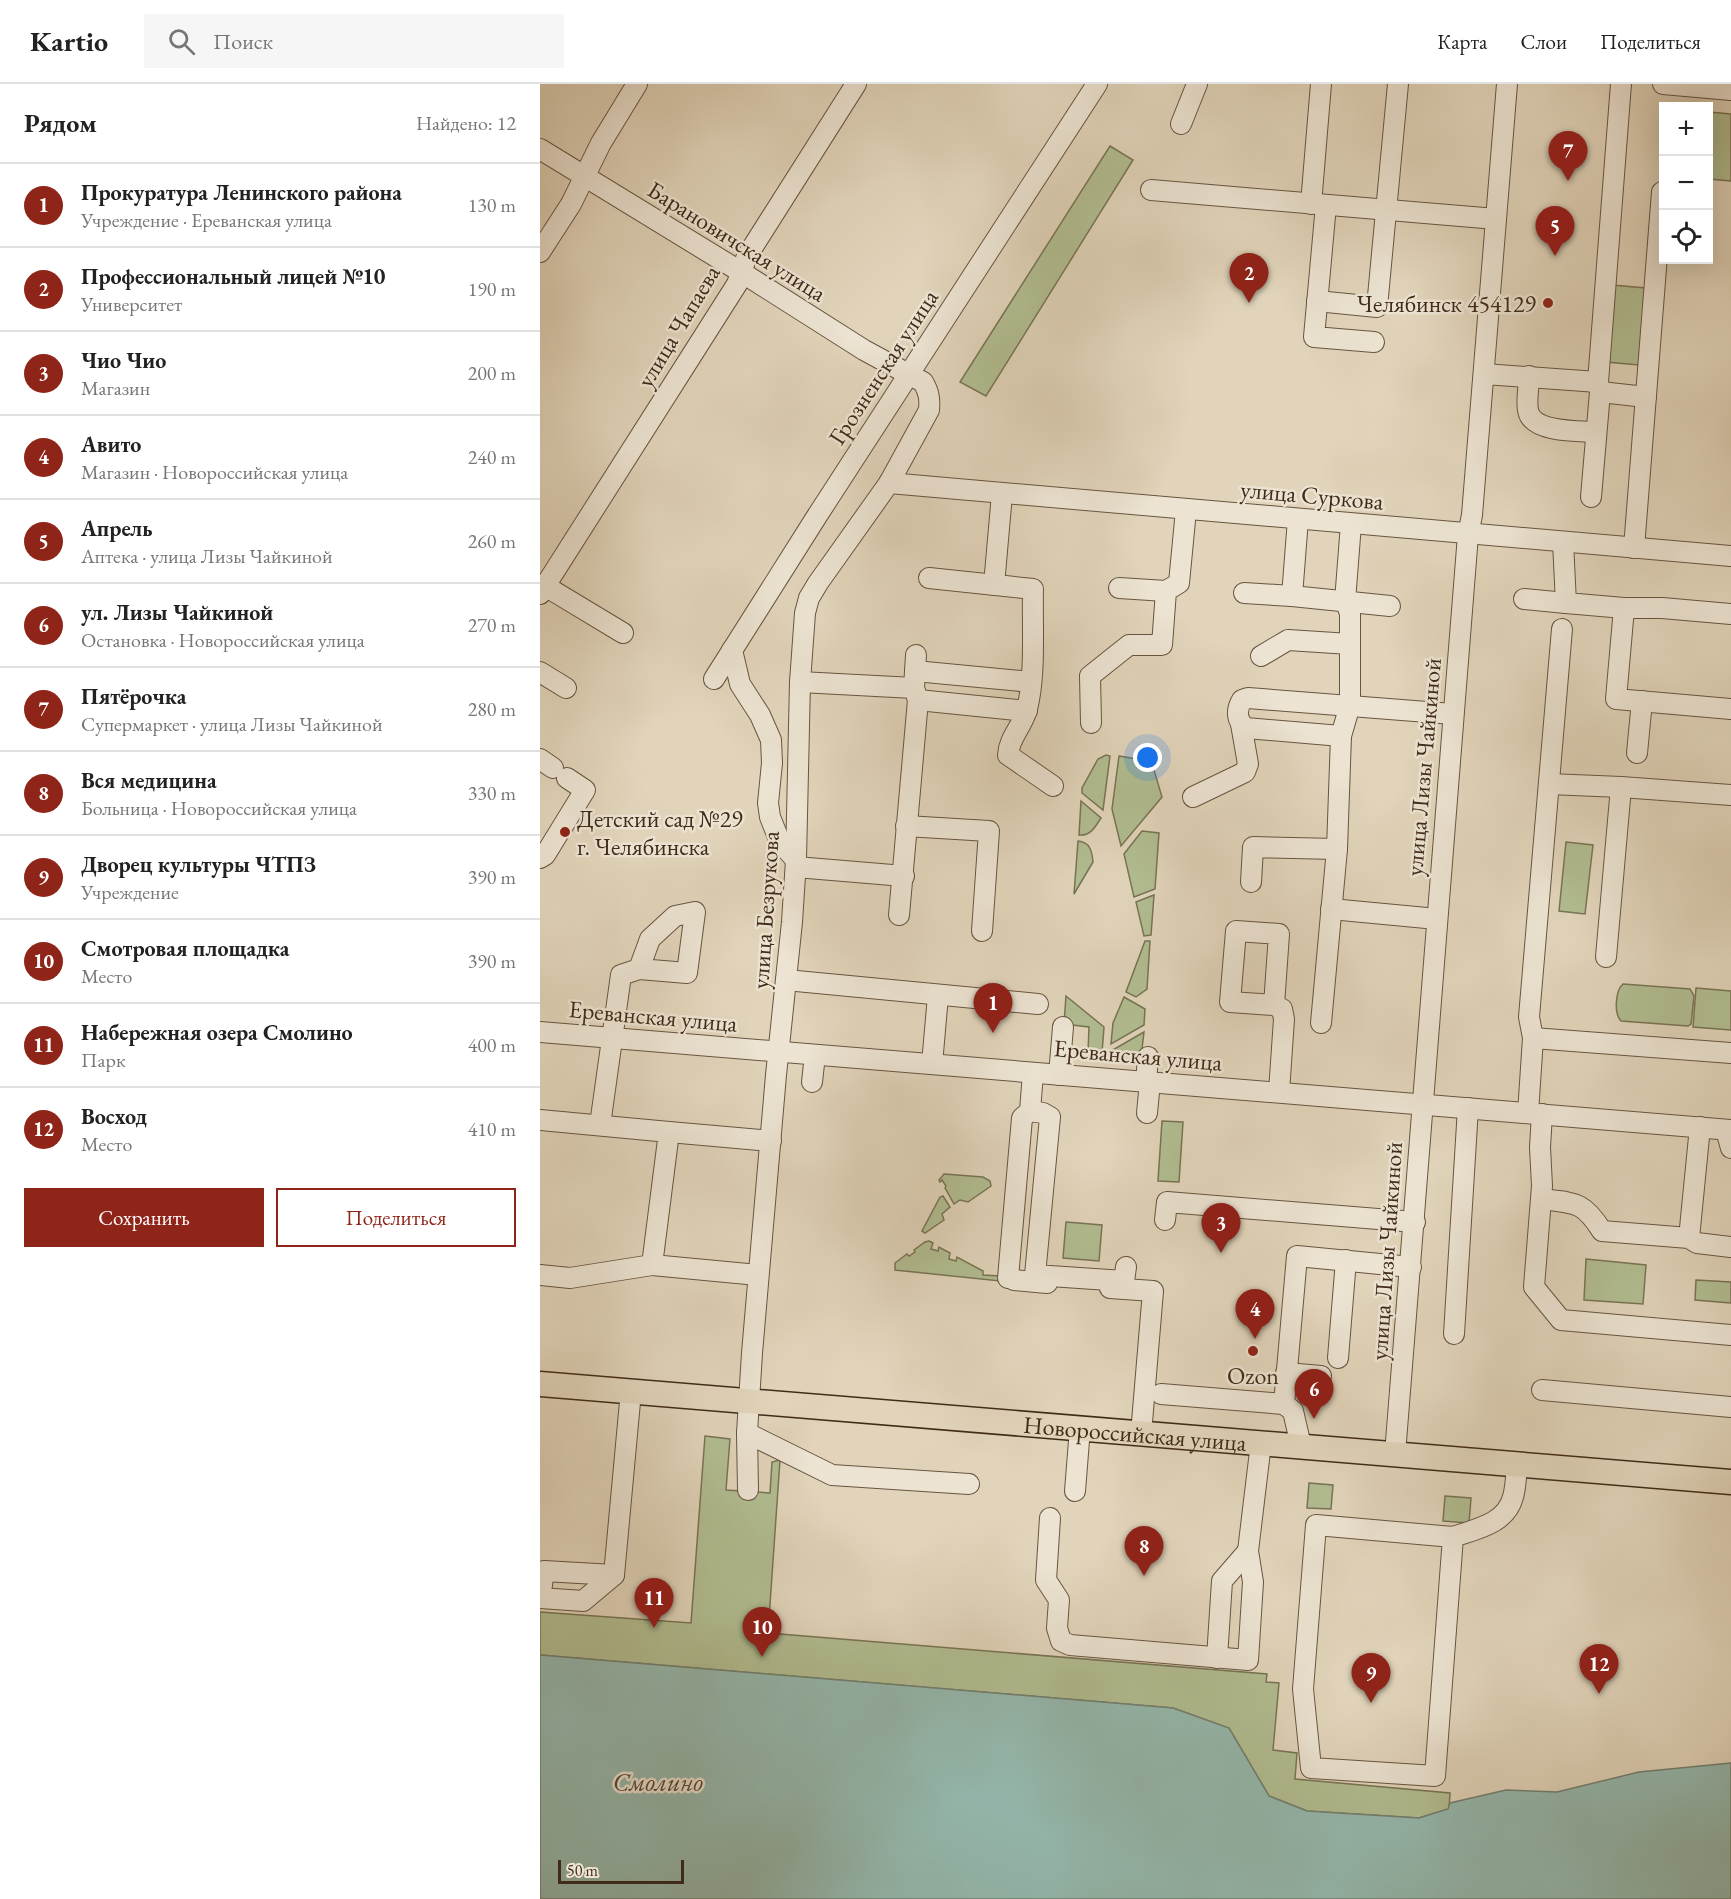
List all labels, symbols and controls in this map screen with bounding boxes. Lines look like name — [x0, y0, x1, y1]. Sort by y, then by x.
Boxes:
search box — [144, 14, 564, 68]
text: Kartio — [30, 23, 108, 59]
icon: search — [165, 25, 198, 58]
text: Поиск — [213, 27, 273, 56]
text: Карта — [1437, 28, 1487, 55]
text: Слои — [1520, 28, 1567, 55]
text: Поделиться — [1600, 28, 1701, 55]
map controls — [1659, 102, 1713, 264]
button: + — [1659, 102, 1713, 156]
text: Рядом — [24, 106, 97, 140]
text: Найдено: 12 — [416, 110, 516, 136]
pin: 7 — [1548, 132, 1588, 181]
button: − — [1659, 156, 1713, 210]
street label: Барановичская улица — [642, 174, 832, 309]
text: Прокуратура Ленинского района — [81, 178, 402, 207]
text: 1 — [38, 192, 49, 218]
text: 130 m — [468, 192, 516, 218]
pin: 5 — [1536, 206, 1574, 256]
text: Учреждение · Ереванская улица — [81, 207, 332, 233]
button: locate — [1659, 210, 1713, 264]
pin: 2 — [1230, 254, 1268, 303]
street label: улица Чапаева — [629, 259, 727, 393]
text: Профессиональный лицей №10 — [81, 262, 386, 291]
text: 2 — [38, 276, 49, 302]
text: 190 m — [468, 276, 516, 302]
street label: Грозненская улица — [821, 283, 945, 451]
place label: Челябинск 454129 — [1357, 288, 1536, 319]
text: Университет — [81, 291, 182, 317]
marker: Челябинск 454129 — [1541, 296, 1555, 310]
text: Чио Чио — [81, 346, 166, 375]
text: 3 — [38, 360, 49, 386]
text: 200 m — [468, 360, 516, 386]
text: Магазин — [81, 375, 150, 401]
text: Авито — [81, 430, 141, 459]
text: 4 — [38, 444, 49, 470]
text: 240 m — [468, 444, 516, 470]
text: Магазин · Новороссийская улица — [81, 459, 348, 485]
street label: улица Суркова — [1239, 473, 1385, 517]
text: Апрель — [81, 514, 152, 543]
text: 5 — [38, 528, 49, 554]
text: 260 m — [468, 528, 516, 554]
text: Аптека · улица Лизы Чайкиной — [81, 543, 333, 569]
text: ул. Лизы Чайкиной — [81, 598, 273, 627]
text: 6 — [38, 612, 49, 638]
text: 270 m — [468, 612, 516, 638]
text: Остановка · Новороссийская улица — [81, 627, 365, 653]
street label: улица Лизы Чайкиной — [1398, 656, 1448, 877]
text: Пятёрочка — [81, 682, 186, 711]
text: 7 — [38, 696, 49, 722]
text: 280 m — [468, 696, 516, 722]
text: Супермаркет · улица Лизы Чайкиной — [81, 711, 382, 737]
your location — [1133, 743, 1162, 772]
text: Вся медицина — [81, 766, 217, 795]
text: 8 — [38, 780, 49, 806]
text: 330 m — [468, 780, 516, 806]
text: Больница · Новороссийская улица — [81, 795, 357, 821]
place label: Детский сад №29 г. Челябинска — [577, 803, 743, 862]
marker: Детский сад №29 г. Челябинска — [558, 825, 572, 839]
street label: улица Безрукова — [744, 829, 786, 990]
text: Дворец культуры ЧТПЗ — [81, 850, 316, 879]
text: 9 — [38, 864, 49, 890]
text: 390 m — [468, 864, 516, 890]
text: Учреждение — [81, 879, 179, 905]
text: Смотровая площадка — [81, 934, 289, 963]
text: 10 — [33, 948, 54, 974]
text: 390 m — [468, 948, 516, 974]
text: Место — [81, 963, 132, 989]
pin: 1 — [974, 984, 1012, 1033]
street label: Ереванская улица — [567, 993, 739, 1039]
text: Набережная озера Смолино — [81, 1018, 353, 1047]
text: 11 — [33, 1032, 54, 1058]
text: 400 m — [468, 1032, 516, 1058]
street label: Ереванская улица — [1052, 1032, 1224, 1078]
text: Парк — [81, 1047, 125, 1073]
text: Восход — [81, 1102, 147, 1131]
text: 12 — [33, 1116, 54, 1142]
text: 410 m — [468, 1116, 516, 1142]
text: Место — [81, 1131, 132, 1157]
street label: улица Лизы Чайкиной — [1363, 1140, 1409, 1361]
button: Сохранить — [24, 1188, 264, 1247]
button: Поделиться — [276, 1188, 516, 1247]
pin: 3 — [1202, 1204, 1240, 1253]
pin: 4 — [1236, 1290, 1274, 1339]
marker: Ozon — [1246, 1344, 1260, 1358]
place label: Ozon — [1227, 1360, 1279, 1391]
pin: 6 — [1294, 1370, 1334, 1419]
street label: Новороссийская улица — [1022, 1408, 1248, 1458]
pin: 8 — [1124, 1526, 1164, 1576]
pin: 11 — [634, 1578, 674, 1628]
pin: 10 — [742, 1608, 782, 1657]
pin: 12 — [1580, 1644, 1618, 1694]
pin: 9 — [1352, 1654, 1390, 1703]
water label: Смолино — [613, 1765, 703, 1799]
scale bar — [558, 1857, 684, 1884]
text: 50 m — [567, 1860, 598, 1881]

